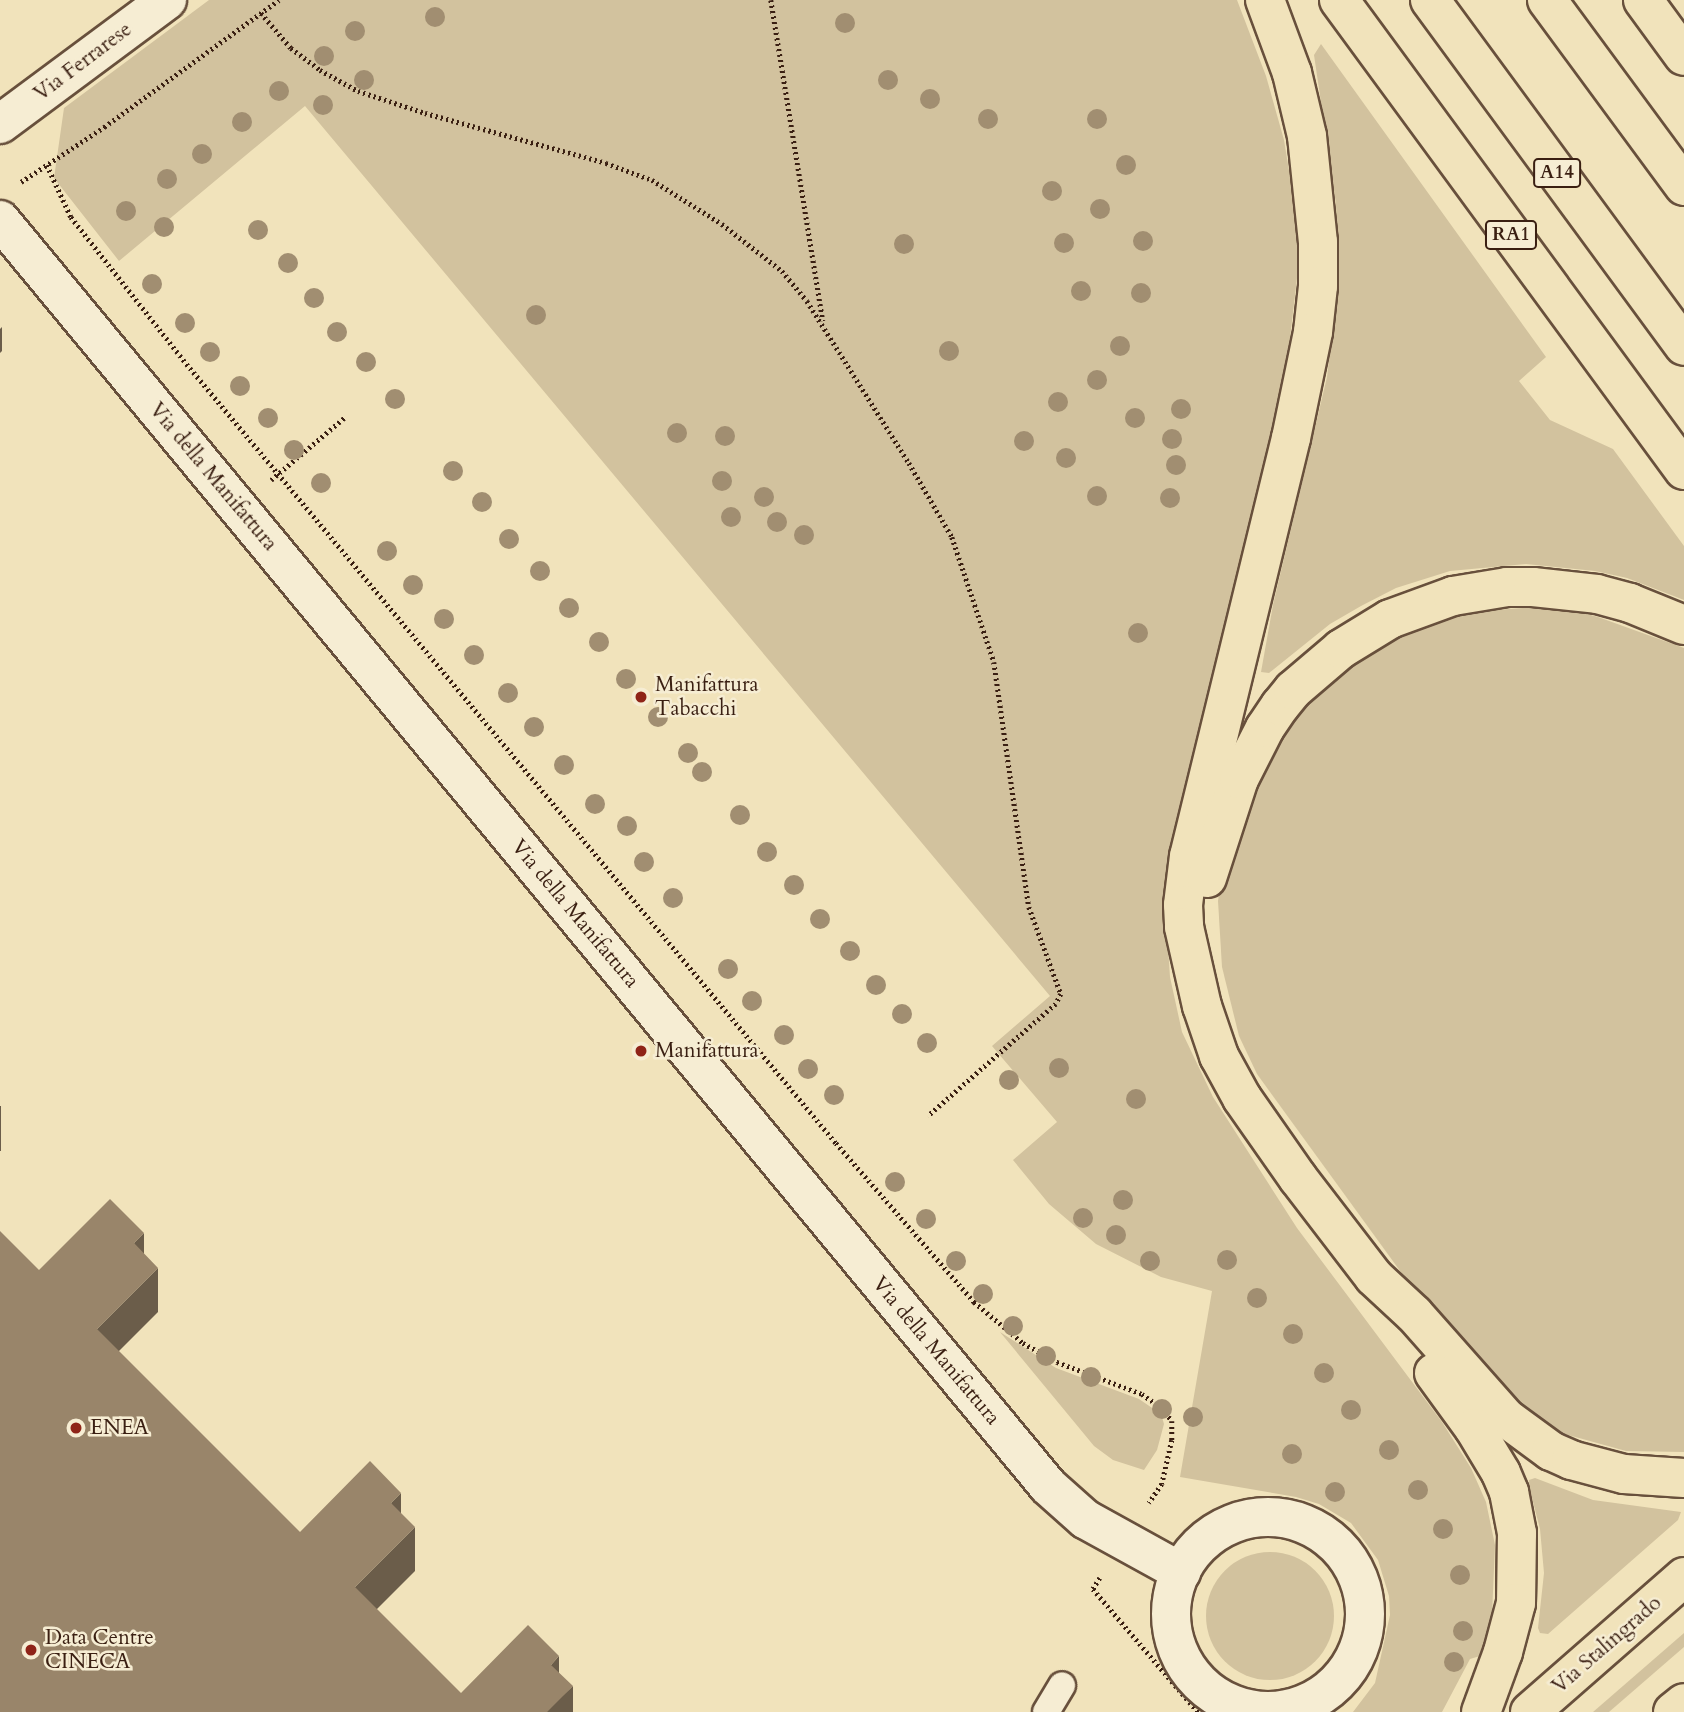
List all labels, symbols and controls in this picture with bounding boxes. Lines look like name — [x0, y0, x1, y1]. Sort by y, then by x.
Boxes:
street label: Via Ferrarese — [29, 17, 137, 107]
road number: A14 — [1532, 158, 1582, 188]
road number: RA1 — [1485, 219, 1537, 250]
street label: Via della Manifattura — [144, 398, 282, 556]
place label: Manifattura Tabacchi — [655, 672, 759, 722]
marker: Manifattura Tabacchi — [633, 689, 649, 705]
street label: Via della Manifattura — [506, 835, 644, 993]
place label: Manifattura — [655, 1038, 759, 1064]
marker: Manifattura — [633, 1043, 649, 1059]
street label: Via della Manifattura — [867, 1272, 1005, 1430]
place label: ENEA — [90, 1415, 149, 1441]
marker: ENEA — [68, 1420, 84, 1436]
street label: Via Stalingrado — [1547, 1591, 1667, 1699]
place label: Data Centre CINECA — [45, 1625, 154, 1675]
marker: Data Centre CINECA — [23, 1642, 39, 1658]

